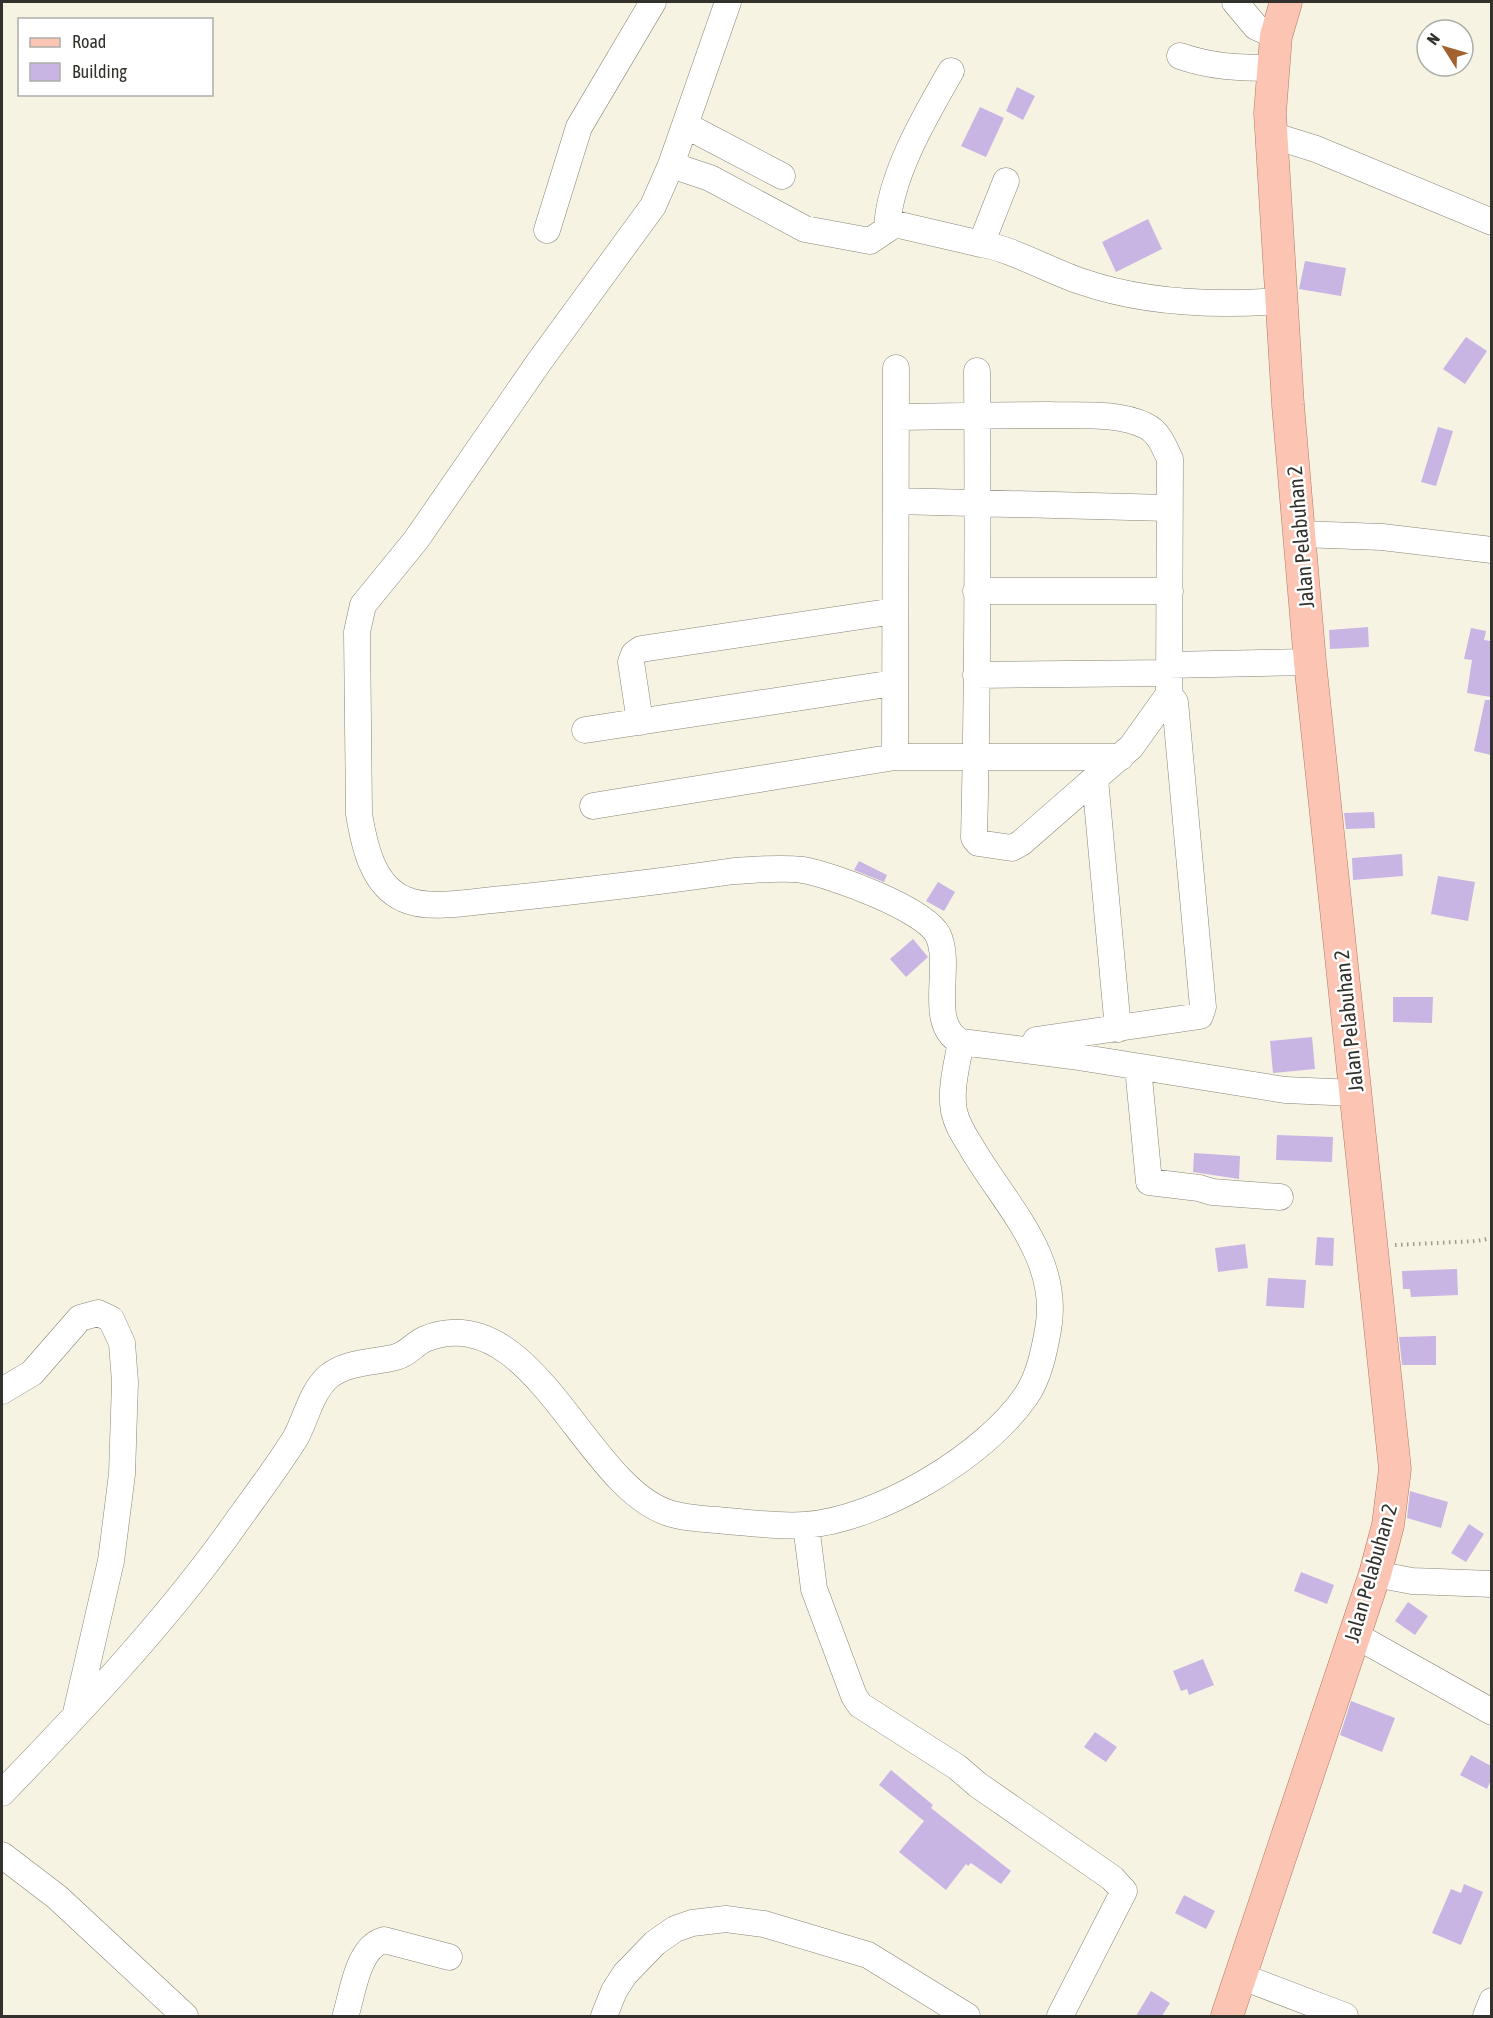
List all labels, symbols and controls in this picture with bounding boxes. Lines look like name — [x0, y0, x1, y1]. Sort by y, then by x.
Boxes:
legend — [18, 18, 213, 96]
north arrow — [1415, 18, 1475, 78]
text: N — [1423, 30, 1443, 48]
text: Road — [72, 31, 106, 52]
text: Building — [72, 61, 127, 82]
street label: Jalan Pelabuhan 2 — [1282, 465, 1318, 609]
street label: Jalan Pelabuhan 2 — [1329, 949, 1367, 1093]
street label: Jalan Pelabuhan 2 — [1339, 1501, 1401, 1645]

